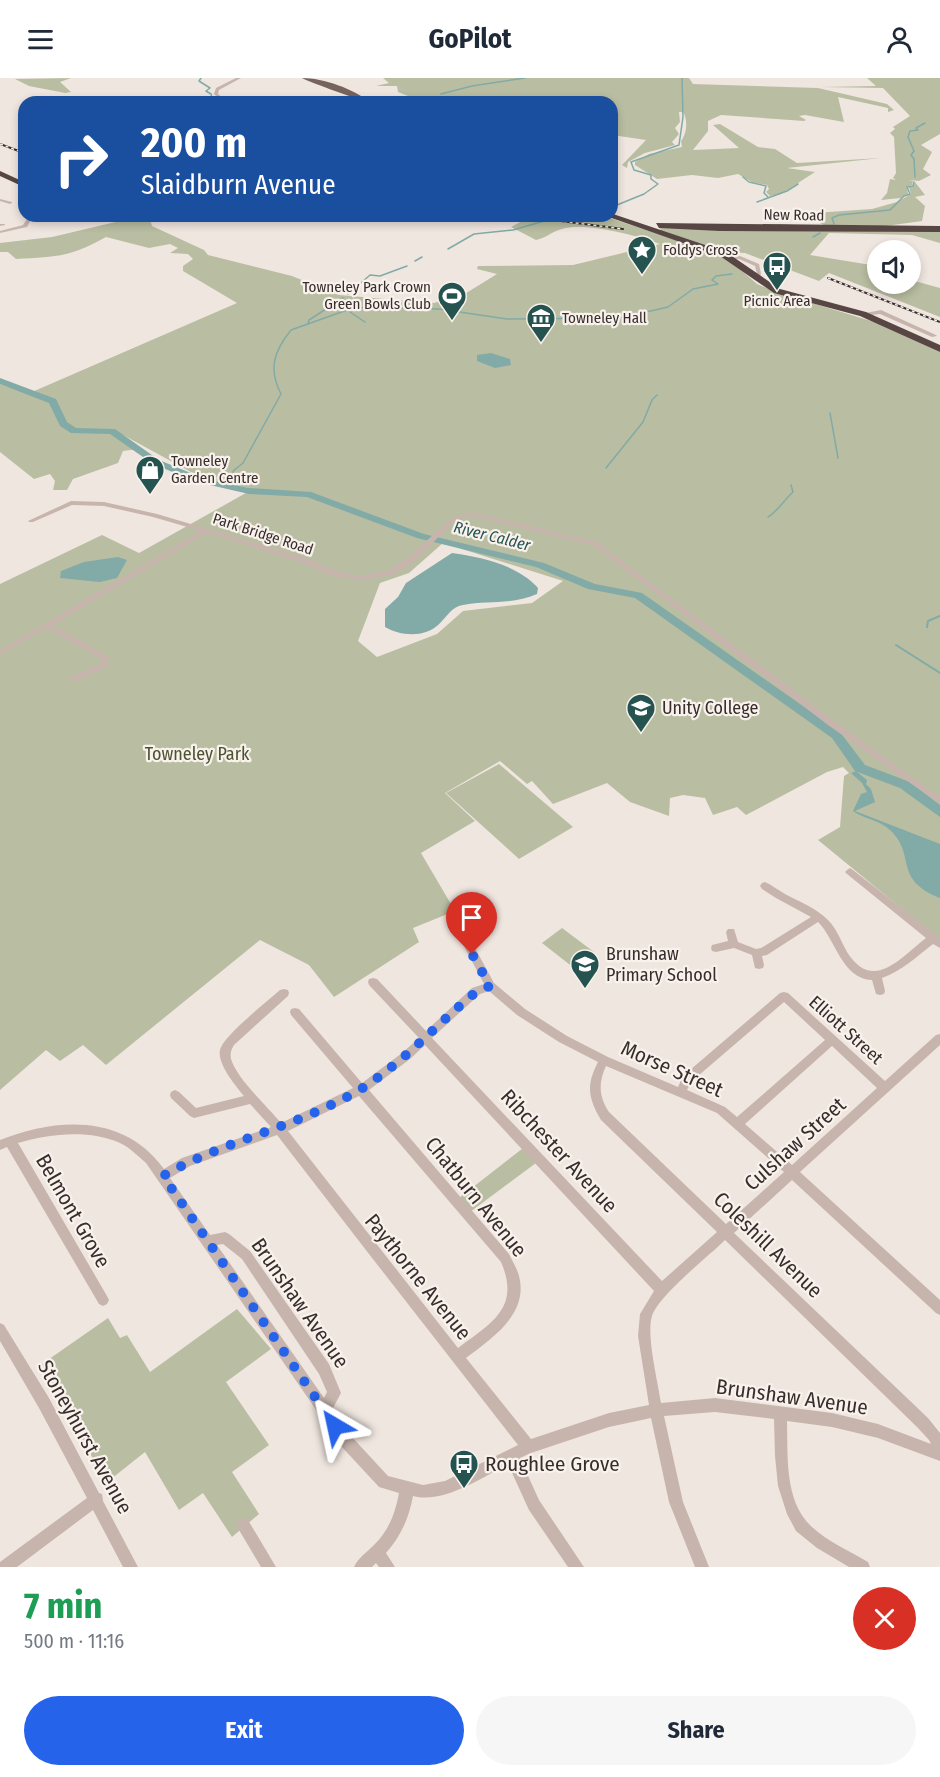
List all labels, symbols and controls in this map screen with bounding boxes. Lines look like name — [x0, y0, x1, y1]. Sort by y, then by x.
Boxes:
icon: menu — [24, 23, 57, 56]
text: GoPilot — [428, 23, 512, 55]
icon: person — [883, 23, 916, 56]
text: 200 m — [141, 118, 247, 168]
icon: right — [42, 120, 120, 198]
text: Slaidburn Avenue — [141, 169, 336, 201]
street label: New Road — [763, 205, 825, 225]
place icon: Foldys Cross — [626, 234, 658, 276]
map controls — [867, 240, 921, 294]
button: sound — [867, 240, 921, 294]
place label: Foldys Cross — [663, 241, 738, 259]
bus stop icon: Picnic Area — [761, 250, 793, 292]
place label: Towneley Park Crown Green Bowls Club — [302, 278, 431, 313]
sports icon: Towneley Park Crown Green Bowls Club — [436, 280, 468, 322]
place label: Picnic Area — [743, 292, 811, 310]
museum icon: Towneley Hall — [525, 302, 557, 344]
place label: Towneley Hall — [562, 309, 647, 327]
place label: Towneley Garden Centre — [171, 452, 258, 487]
shop icon: Towneley Garden Centre — [134, 454, 166, 496]
street label: Park Bridge Road — [211, 509, 315, 559]
water label: River Calder — [452, 517, 533, 555]
school or university icon: Unity College — [625, 692, 657, 734]
place label: Unity College — [662, 697, 758, 719]
park label: Towneley Park — [145, 743, 250, 765]
pin — [446, 892, 497, 954]
icon: arrive — [455, 901, 488, 934]
place label: Brunshaw Primary School — [606, 943, 717, 986]
school or university icon: Brunshaw Primary School — [569, 948, 601, 990]
street label: Elliott Street — [804, 991, 888, 1069]
street label: Morse Street — [617, 1035, 727, 1103]
street label: Ribchester Avenue — [495, 1084, 623, 1218]
street label: Culshaw Street — [739, 1092, 851, 1196]
street label: Chatburn Avenue — [420, 1132, 532, 1262]
street label: Belmont Grove — [30, 1150, 116, 1272]
street label: Coleshill Avenue — [708, 1186, 828, 1304]
street label: Paythorne Avenue — [359, 1209, 477, 1345]
street label: Brunshaw Avenue — [246, 1233, 354, 1373]
street label: Stoneyhurst Avenue — [32, 1356, 138, 1518]
street label: Brunshaw Avenue — [714, 1373, 870, 1421]
position arrow — [303, 1394, 367, 1458]
bus stop icon: Roughlee Grove — [448, 1448, 480, 1490]
place label: Roughlee Grove — [485, 1451, 620, 1477]
text: 7 min — [24, 1584, 102, 1628]
button: close — [853, 1587, 916, 1650]
text: 500 m · 11:16 — [24, 1629, 124, 1653]
button: Exit — [24, 1696, 464, 1765]
button: Share — [476, 1696, 916, 1765]

